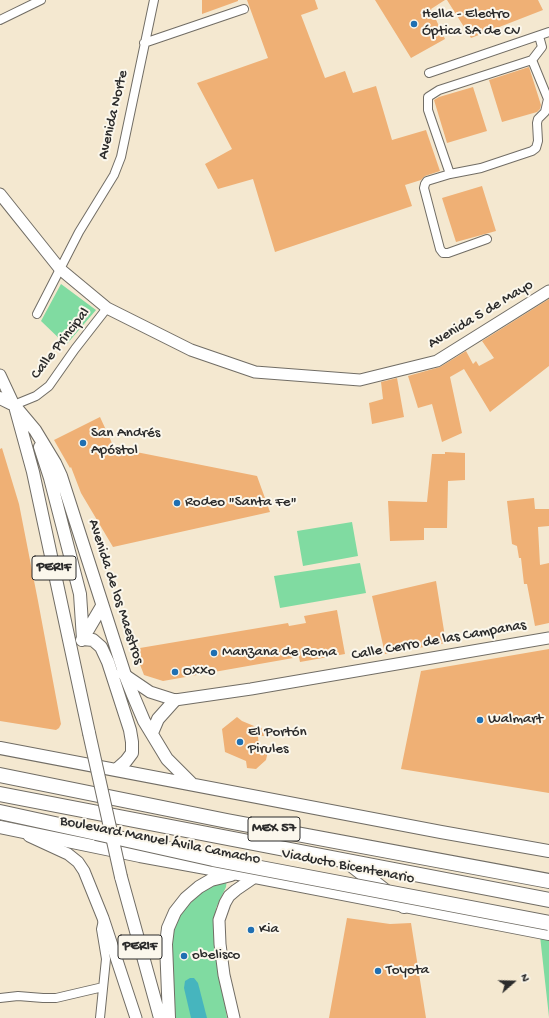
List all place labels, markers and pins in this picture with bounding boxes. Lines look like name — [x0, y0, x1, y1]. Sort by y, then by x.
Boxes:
place label: Hella - Electro Óptica SA de CV — [422, 6, 521, 41]
marker: Hella - Electro Óptica SA de CV — [409, 19, 419, 29]
place label: San Andrés Apóstol — [91, 425, 160, 460]
marker: San Andrés Apóstol — [78, 438, 88, 448]
place label: Rodeo "Santa Fe" — [185, 494, 297, 512]
marker: Rodeo "Santa Fe" — [172, 498, 182, 508]
place label: Manzana de Roma — [222, 644, 337, 662]
marker: Manzana de Roma — [209, 648, 219, 658]
place label: Oxxo — [183, 663, 216, 681]
marker: Oxxo — [170, 667, 180, 677]
place label: Walmart — [488, 711, 543, 729]
marker: Walmart — [475, 715, 485, 725]
place label: El Portón Pirules — [248, 724, 307, 759]
marker: El Portón Pirules — [235, 737, 245, 747]
place label: Kia — [259, 921, 279, 939]
marker: Kia — [246, 925, 256, 935]
place label: obelisco — [192, 947, 240, 965]
marker: obelisco — [179, 951, 189, 961]
place label: Toyota — [386, 962, 429, 980]
marker: Toyota — [373, 966, 383, 976]

